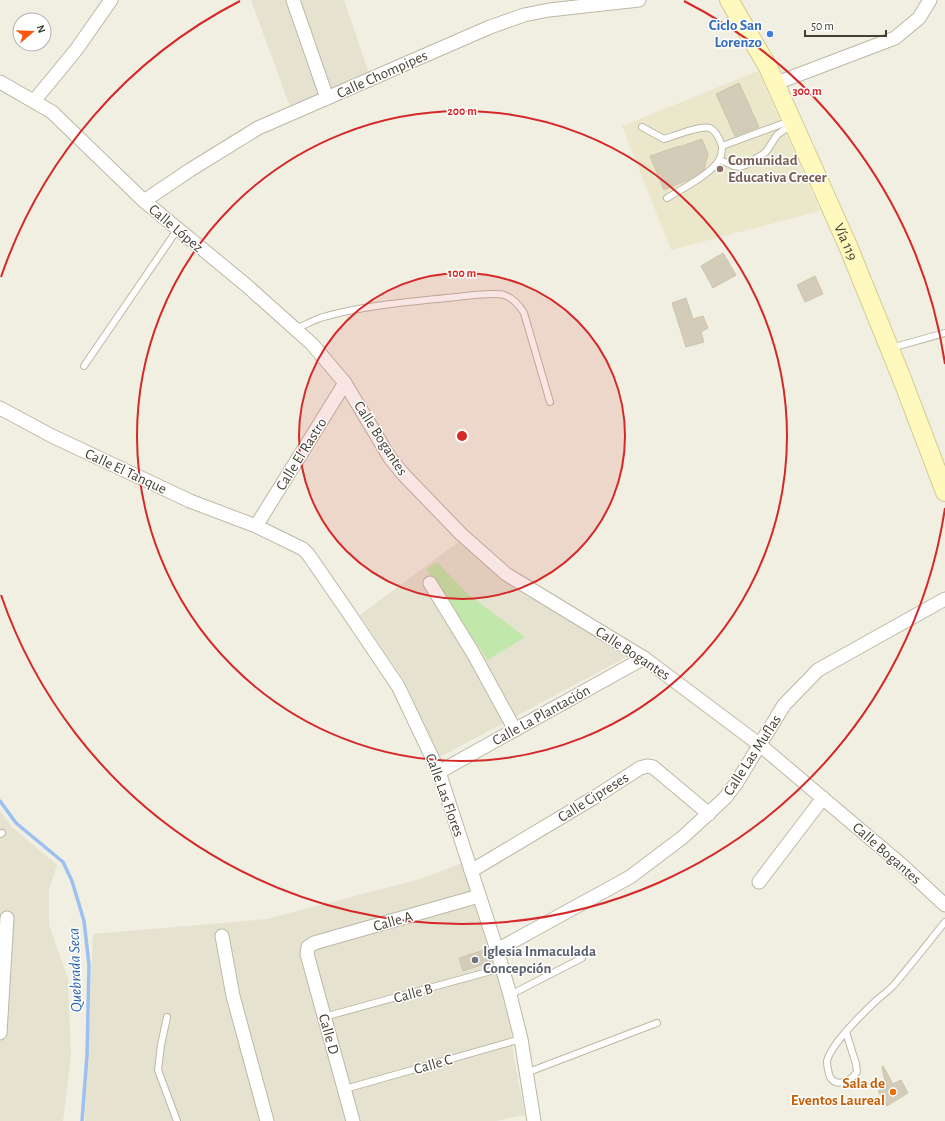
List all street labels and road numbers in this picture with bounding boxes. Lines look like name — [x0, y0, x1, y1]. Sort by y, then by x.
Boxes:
street label: Calle Chompipes — [335, 48, 430, 101]
street label: Calle López — [146, 202, 206, 255]
street label: Vía 119 — [831, 221, 860, 263]
street label: Calle Bogantes — [351, 398, 410, 478]
street label: Calle El Rastro — [273, 415, 330, 493]
street label: Calle El Tanque — [83, 446, 169, 497]
street label: Calle Bogantes — [593, 624, 673, 683]
street label: Calle La Plantación — [490, 682, 593, 748]
street label: Calle Las Muflas — [721, 712, 784, 798]
street label: Calle Las Flores — [423, 752, 467, 839]
street label: Calle Cipreses — [555, 770, 631, 825]
street label: Calle Bogantes — [849, 820, 924, 887]
street label: Calle A — [372, 909, 415, 934]
street label: Calle B — [392, 981, 434, 1006]
street label: Calle D — [316, 1012, 341, 1056]
street label: Calle C — [412, 1052, 454, 1077]

